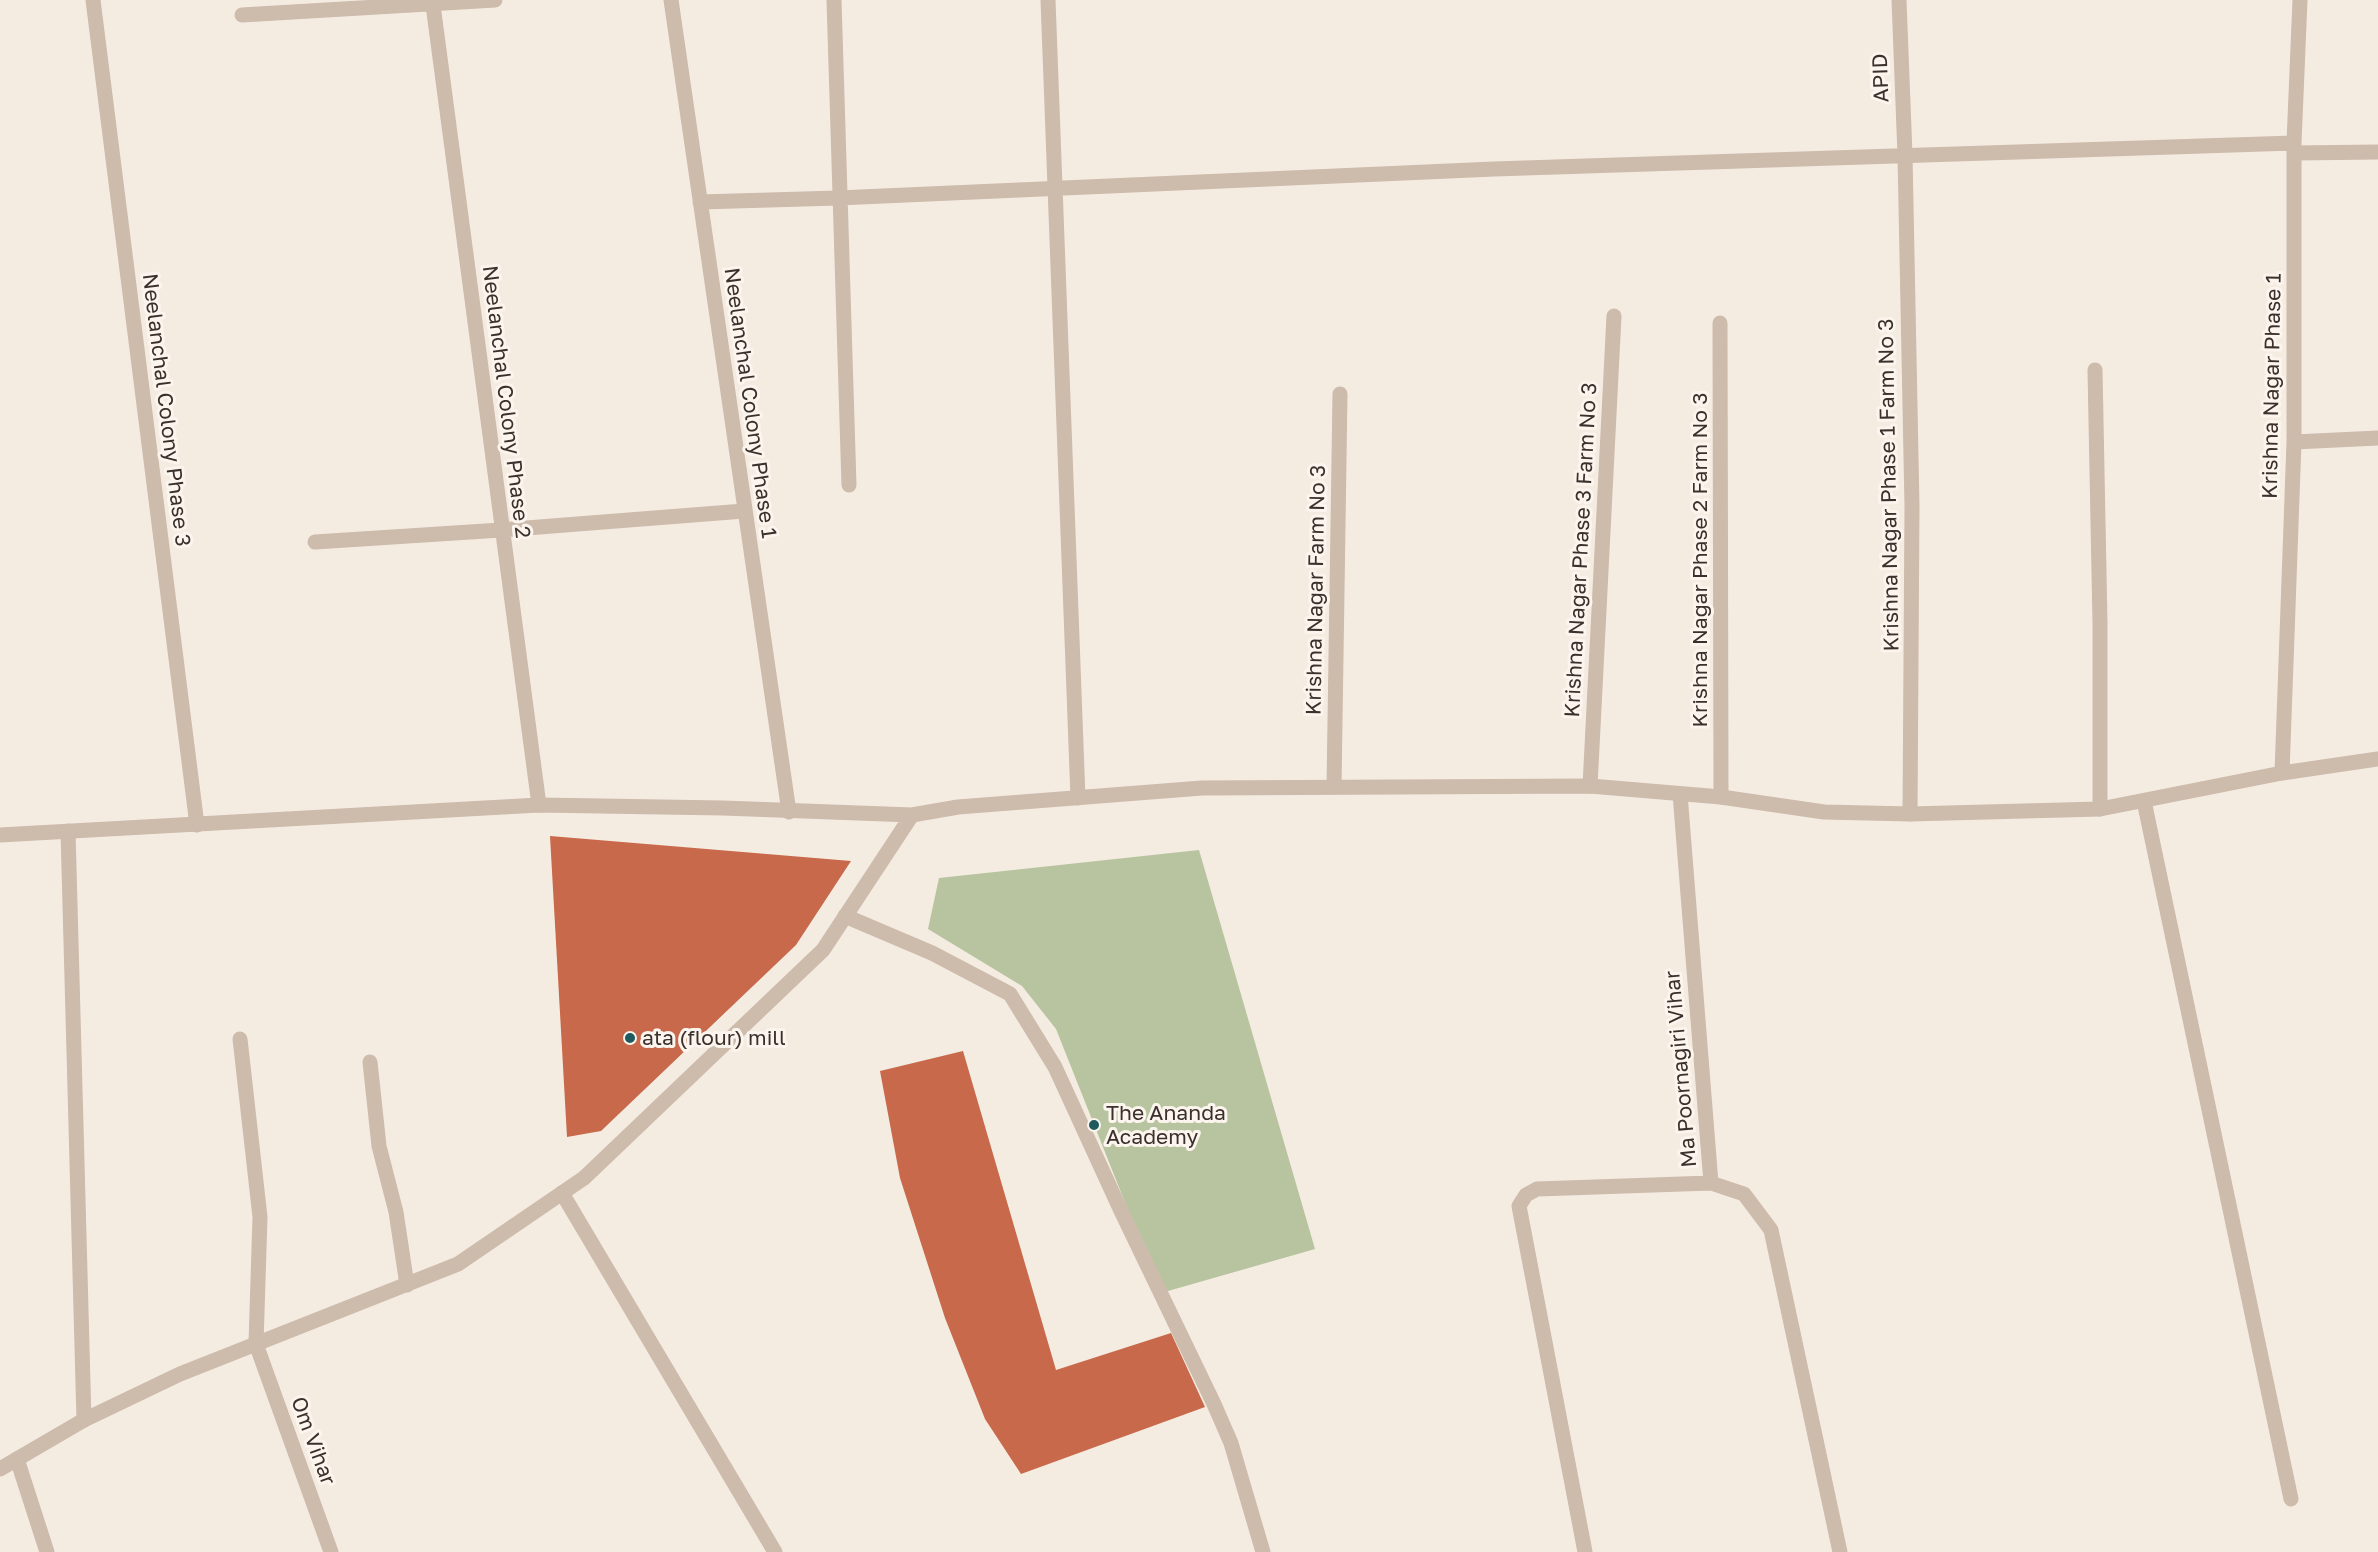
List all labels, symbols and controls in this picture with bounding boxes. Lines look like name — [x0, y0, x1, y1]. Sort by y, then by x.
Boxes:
street label: APID — [1868, 53, 1894, 103]
street label: Neelanchal Colony Phase 2 — [477, 264, 535, 540]
street label: Neelanchal Colony Phase 1 — [719, 266, 781, 540]
street label: Neelanchal Colony Phase 3 — [137, 272, 195, 548]
street label: Krishna Nagar Phase 1 — [2257, 273, 2287, 499]
street label: Krishna Nagar Phase 1 Farm No 3 — [1873, 318, 1905, 652]
street label: Krishna Nagar Phase 3 Farm No 3 — [1560, 382, 1602, 718]
street label: Krishna Nagar Phase 2 Farm No 3 — [1687, 392, 1713, 728]
street label: Krishna Nagar Farm No 3 — [1301, 465, 1331, 715]
street label: Ma Poornagiri Vihar — [1660, 970, 1702, 1168]
place label: ata (flour) mill — [642, 1025, 786, 1051]
marker: ata (flour) mill — [623, 1031, 637, 1045]
place label: The Ananda Academy — [1106, 1100, 1226, 1150]
marker: The Ananda Academy — [1087, 1118, 1101, 1132]
street label: Om Vihar — [285, 1393, 341, 1489]

